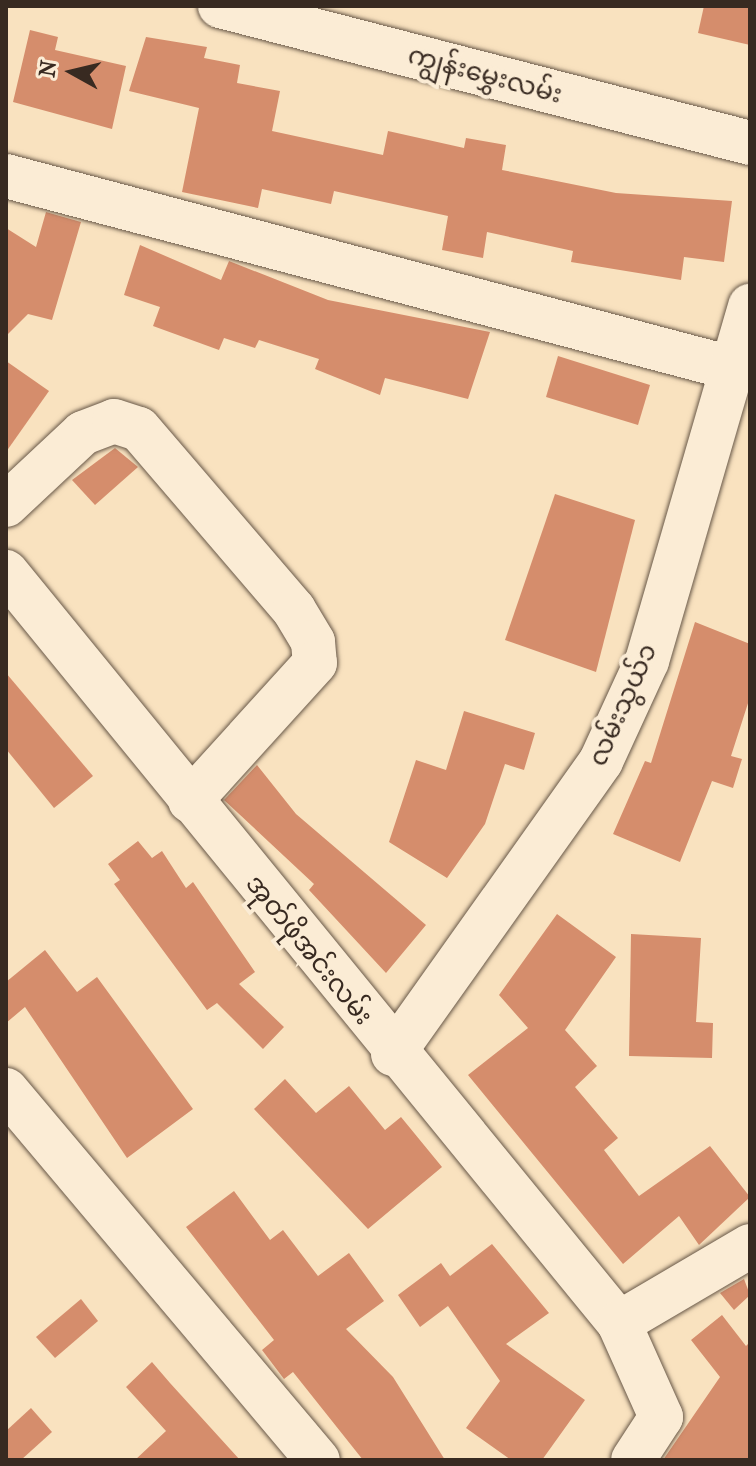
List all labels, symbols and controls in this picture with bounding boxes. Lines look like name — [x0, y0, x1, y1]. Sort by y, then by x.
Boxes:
north arrow — [32, 32, 112, 112]
street label: ကျွန်းမွှေးလမ်း — [405, 39, 565, 111]
text: N — [34, 59, 62, 79]
street label: လမ်းသွယ်၁ — [582, 639, 664, 771]
street label: အုတ်ဖိုအင်းလမ်း — [239, 869, 379, 1031]

